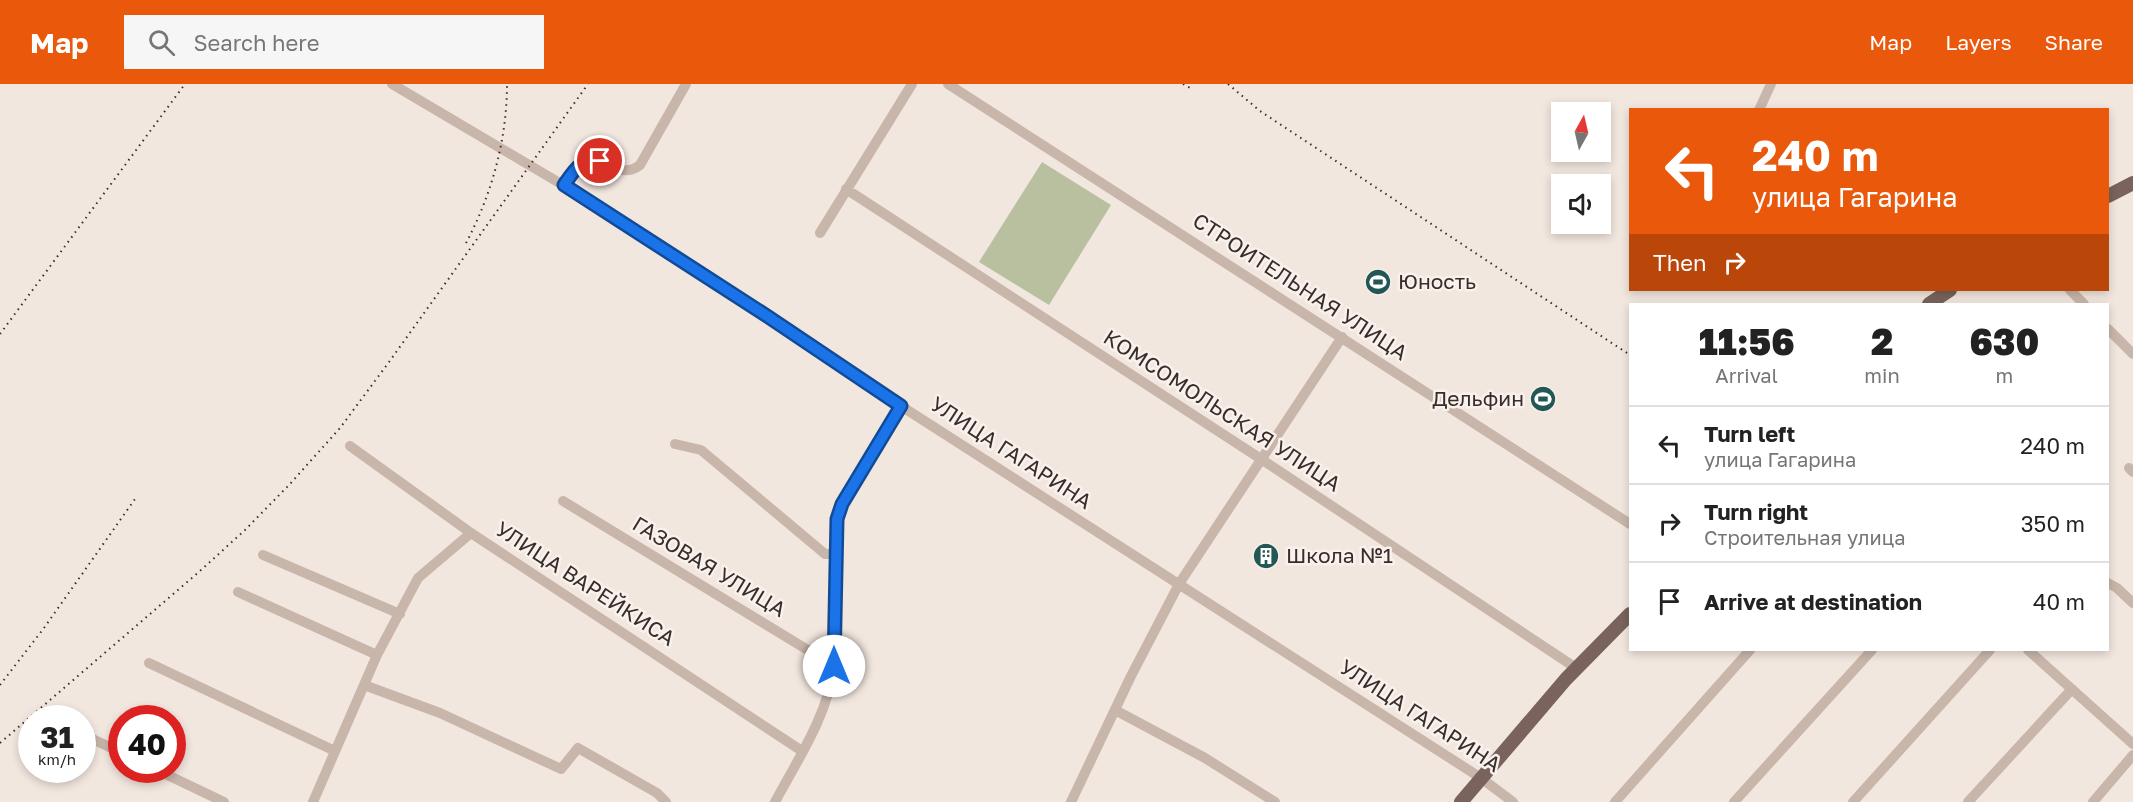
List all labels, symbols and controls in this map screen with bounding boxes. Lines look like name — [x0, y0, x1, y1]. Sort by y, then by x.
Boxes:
search box — [124, 15, 544, 69]
text: Map — [30, 26, 88, 59]
icon: search — [145, 26, 178, 59]
text: Search here — [193, 29, 319, 56]
text: Map — [1869, 29, 1912, 55]
text: Layers — [1945, 29, 2012, 55]
text: Share — [2045, 29, 2103, 55]
north arrow — [1551, 102, 1611, 162]
map controls — [1551, 102, 1611, 234]
text: 240 m — [1752, 130, 1878, 180]
icon: left — [1653, 132, 1731, 210]
pin — [574, 135, 625, 186]
icon: arrive — [583, 144, 616, 177]
button: sound — [1551, 174, 1611, 234]
text: улица Гагарина — [1752, 181, 1957, 213]
street label: СТРОИТЕЛЬНАЯ УЛИЦА — [1188, 207, 1413, 365]
icon: right — [1718, 246, 1751, 279]
text: Then — [1653, 249, 1706, 276]
sports icon: Юность — [1363, 267, 1393, 297]
place label: Юность — [1398, 268, 1476, 294]
text: 11:56 — [1699, 320, 1795, 363]
text: 2 — [1871, 320, 1893, 363]
text: 630 — [1969, 320, 2039, 363]
street label: КОМСОМОЛЬСКАЯ УЛИЦА — [1099, 324, 1346, 497]
text: Arrival — [1715, 363, 1778, 387]
text: min — [1864, 363, 1900, 387]
text: m — [1995, 363, 2013, 387]
sports icon: Дельфин — [1528, 384, 1558, 414]
place label: Дельфин — [1432, 385, 1524, 411]
street label: УЛИЦА ГАГАРИНА — [926, 390, 1097, 514]
text: Turn left — [1704, 420, 1795, 447]
icon: left — [1653, 429, 1686, 462]
text: 240 m — [2020, 432, 2085, 459]
text: улица Гагарина — [1704, 447, 1856, 471]
text: Turn right — [1704, 498, 1808, 525]
icon: right — [1653, 507, 1686, 540]
street label: ГАЗОВАЯ УЛИЦА — [628, 510, 791, 622]
text: 350 m — [2021, 510, 2085, 537]
street label: УЛИЦА ВАРЕЙКИСА — [491, 515, 680, 651]
text: Строительная улица — [1704, 525, 1906, 549]
building icon: Школа №1 — [1251, 541, 1281, 571]
place label: Школа №1 — [1286, 542, 1393, 568]
icon: arrive — [1653, 585, 1686, 618]
text: Arrive at destination — [1704, 588, 1922, 615]
text: 40 m — [2033, 588, 2085, 615]
position arrow — [802, 634, 866, 698]
street label: УЛИЦА ГАГАРИНА — [1335, 653, 1506, 777]
speed limit sign: 40 — [108, 705, 186, 783]
text: 31 — [40, 719, 74, 755]
text: km/h — [38, 750, 76, 768]

